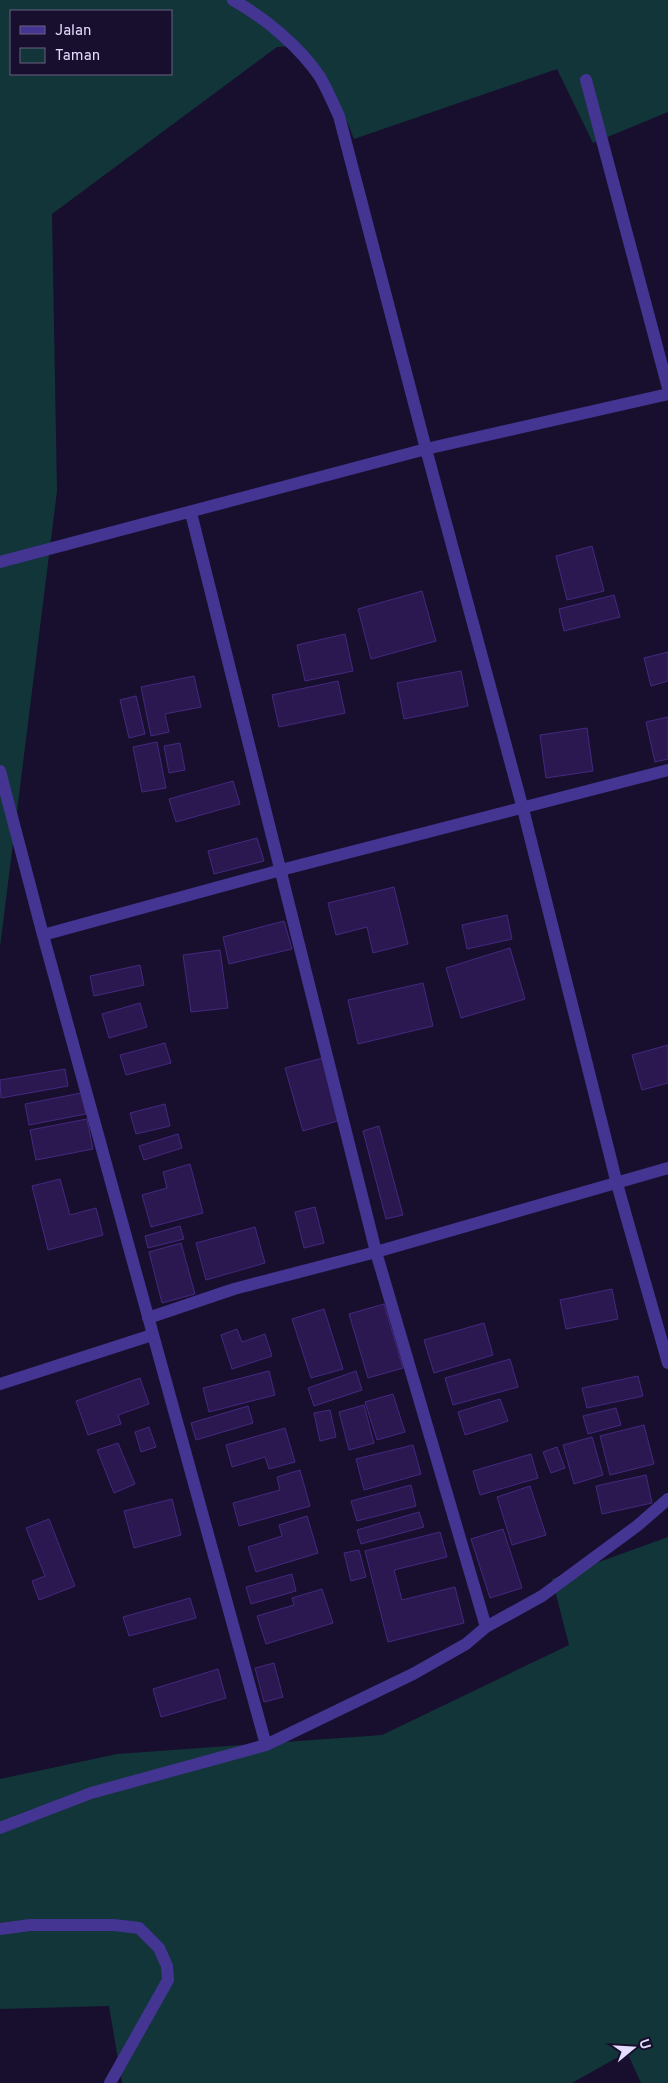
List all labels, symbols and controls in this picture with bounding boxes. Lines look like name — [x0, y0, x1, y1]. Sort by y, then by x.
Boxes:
legend — [10, 10, 172, 75]
text: Jalan — [55, 22, 92, 41]
text: Taman — [55, 47, 100, 66]
north arrow — [608, 2023, 658, 2073]
text: U — [634, 2037, 654, 2052]

